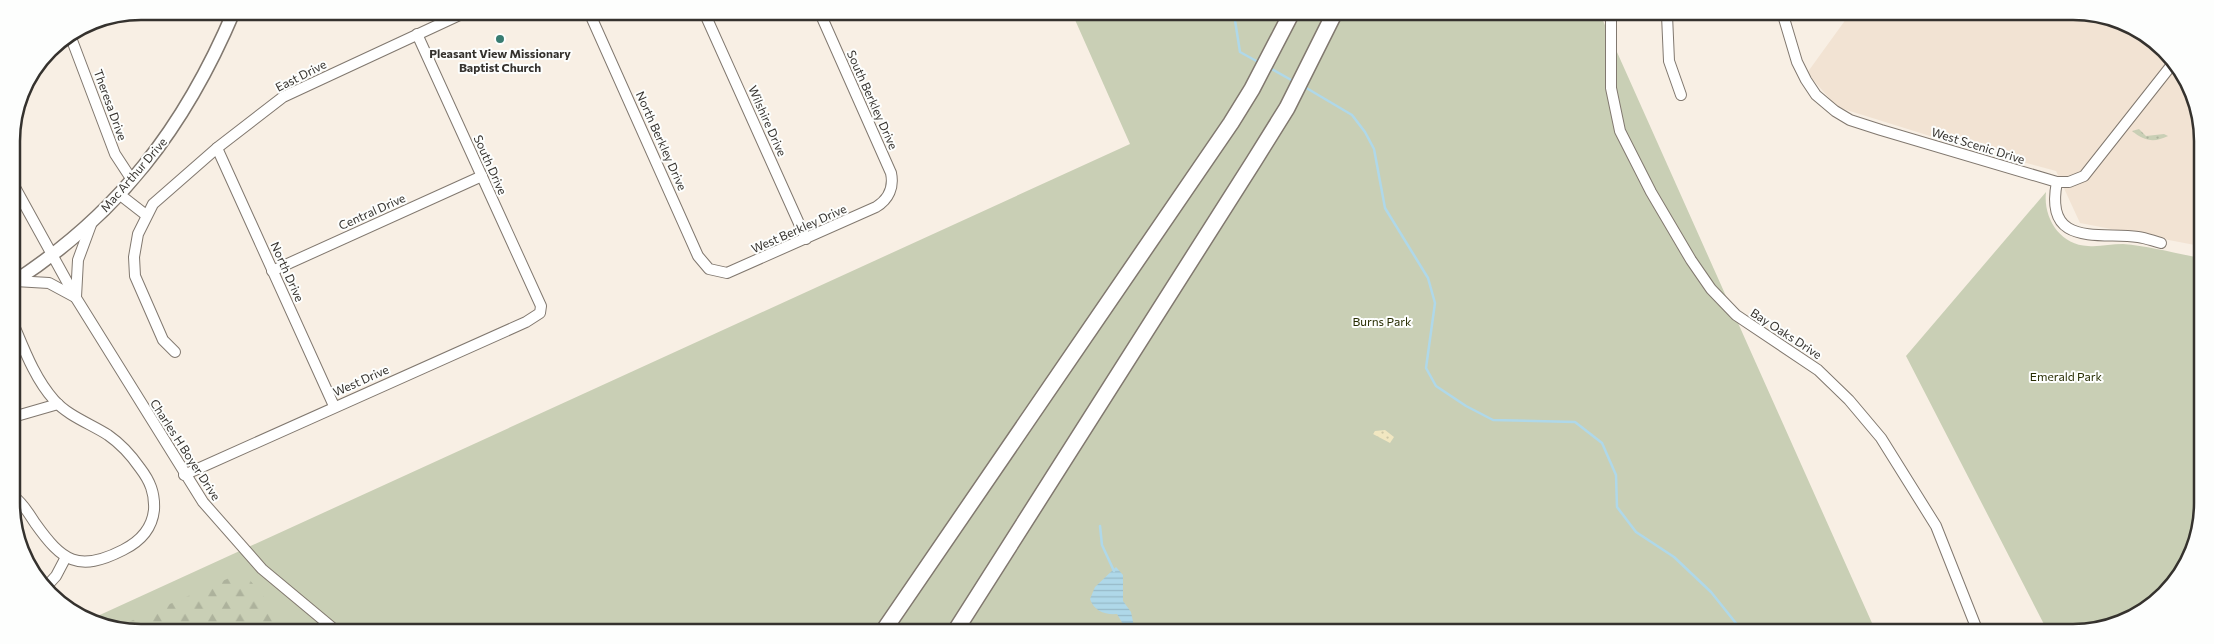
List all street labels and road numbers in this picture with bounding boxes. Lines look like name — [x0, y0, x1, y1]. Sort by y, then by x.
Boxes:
street label: South Berkley Drive — [845, 48, 901, 151]
street label: East Drive — [273, 56, 328, 94]
street label: Theresa Drive — [92, 67, 130, 142]
street label: Wilshire Drive — [746, 83, 790, 158]
street label: North Berkley Drive — [634, 89, 690, 192]
street label: West Scenic Drive — [1930, 124, 2027, 166]
street label: South Drive — [472, 133, 510, 197]
street label: Mac Arthur Drive — [97, 134, 169, 214]
street label: Central Drive — [336, 190, 407, 232]
street label: West Berkley Drive — [749, 201, 848, 255]
street label: North Drive — [268, 239, 307, 304]
street label: Bay Oaks Drive — [1748, 305, 1825, 361]
street label: West Drive — [331, 362, 391, 399]
street label: Charles H Boyer Drive — [148, 396, 224, 503]

